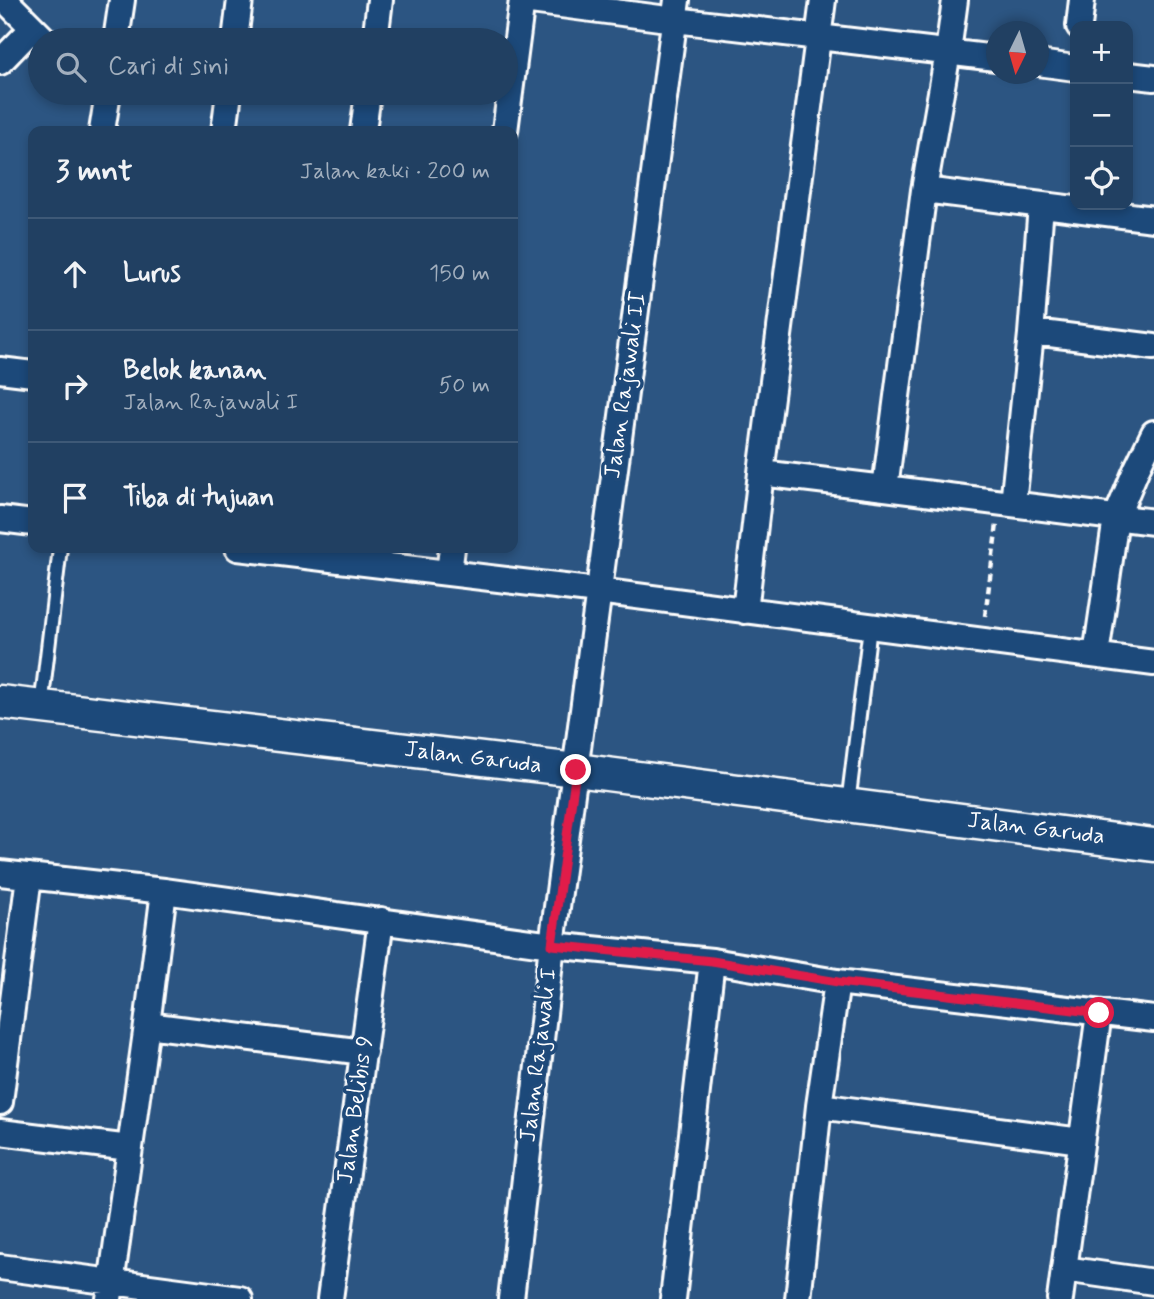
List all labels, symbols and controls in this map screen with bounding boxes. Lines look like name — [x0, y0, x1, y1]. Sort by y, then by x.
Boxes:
north arrow — [986, 21, 1049, 84]
map controls — [1070, 21, 1133, 210]
button: + — [1070, 21, 1133, 84]
search box — [28, 28, 518, 105]
icon: search — [52, 48, 90, 86]
text: Cari di sini — [108, 50, 229, 84]
button: − — [1070, 84, 1133, 147]
button: locate — [1070, 147, 1133, 210]
text: 3 mnt — [56, 152, 132, 191]
text: Jalan kaki · 200 m — [300, 157, 490, 187]
icon: ahead — [56, 255, 94, 293]
text: Lurus — [123, 257, 181, 291]
text: 150 m — [429, 259, 490, 289]
street label: Jalan Rajawali II — [598, 290, 654, 480]
text: Belok kanan — [123, 354, 266, 388]
icon: right — [56, 367, 94, 405]
text: 50 m — [439, 371, 490, 401]
text: Jalan Rajawali I — [123, 388, 298, 418]
icon: arrive — [56, 479, 94, 517]
text: Tiba di tujuan — [123, 481, 274, 515]
street label: Jalan Garuda — [403, 735, 543, 781]
route end — [560, 754, 591, 785]
street label: Jalan Garuda — [966, 806, 1106, 852]
street label: Jalan Rajawali I — [513, 966, 565, 1144]
route start — [1083, 997, 1114, 1028]
street label: Jalan Belibis 9 — [331, 1034, 381, 1186]

